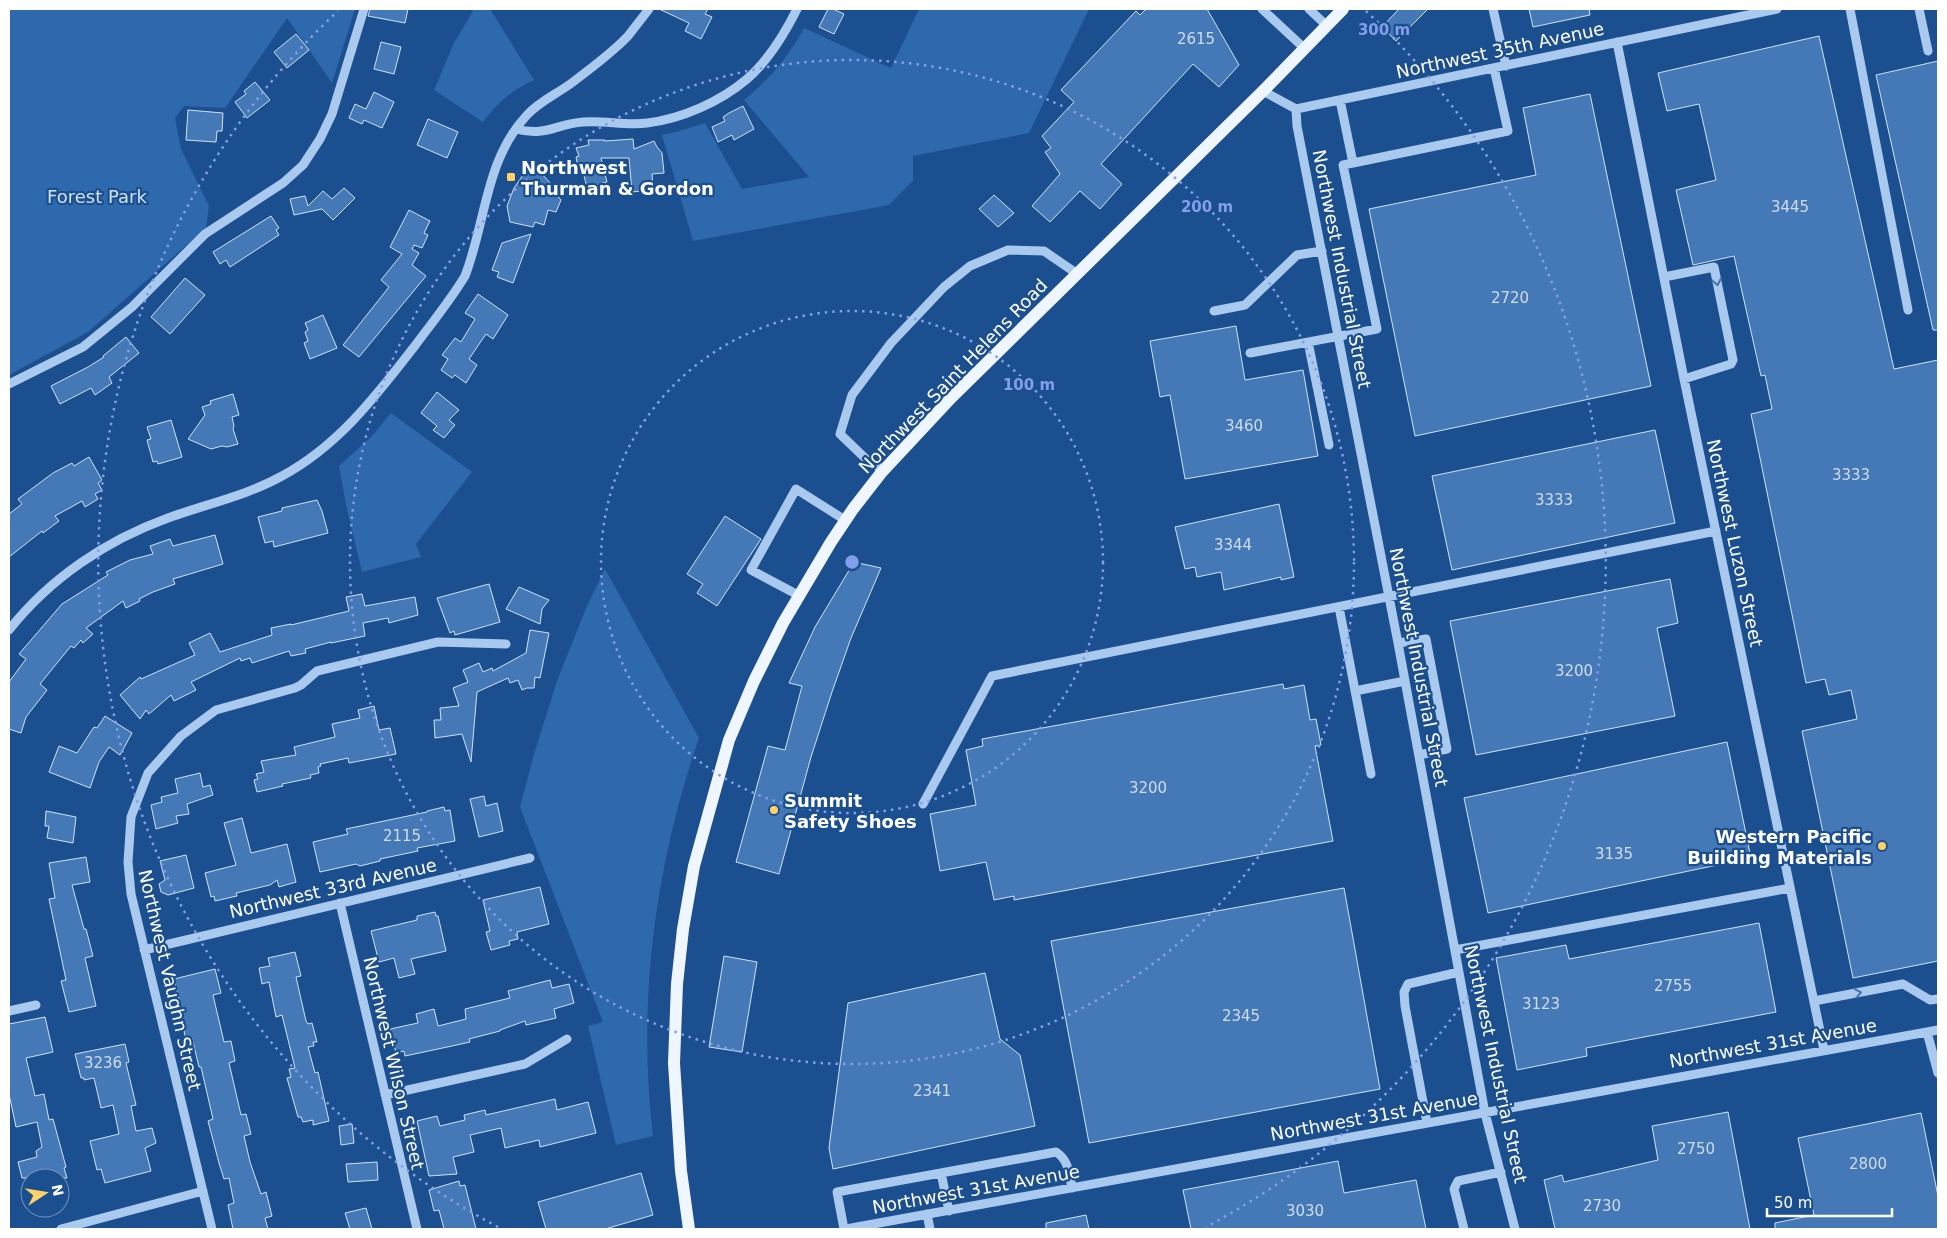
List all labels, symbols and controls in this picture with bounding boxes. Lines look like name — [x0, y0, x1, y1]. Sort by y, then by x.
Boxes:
street label: Northwest 35th Avenue — [1394, 18, 1606, 82]
text: 300 m — [1358, 21, 1410, 39]
house number: 2615 — [1177, 30, 1215, 48]
street label: Northwest Industrial Street — [1308, 148, 1376, 390]
place label: Northwest Thurman & Gordon — [521, 157, 714, 199]
marker: Northwest Thurman & Gordon — [505, 171, 517, 183]
park label: Forest Park — [47, 186, 148, 207]
text: 200 m — [1181, 198, 1233, 216]
house number: 3445 — [1771, 198, 1809, 216]
street label: Northwest Saint Helens Road — [854, 274, 1052, 478]
one-way arrow — [1711, 278, 1722, 286]
house number: 2720 — [1491, 289, 1529, 307]
text: 100 m — [1003, 376, 1055, 394]
house number: 3460 — [1225, 417, 1263, 435]
street label: Northwest Luzon Street — [1703, 437, 1767, 649]
house number: 3333 — [1832, 466, 1870, 484]
house number: 3333 — [1535, 491, 1573, 509]
house number: 3344 — [1214, 536, 1252, 554]
street label: Northwest Industrial Street — [1385, 546, 1453, 788]
centre of rings — [843, 553, 861, 571]
house number: 3200 — [1555, 662, 1593, 680]
house number: 3200 — [1129, 779, 1167, 797]
place label: Summit Safety Shoes — [784, 790, 917, 832]
marker: Summit Safety Shoes — [768, 804, 780, 816]
place label: Western Pacific Building Materials — [1687, 826, 1872, 868]
house number: 2115 — [383, 827, 421, 845]
marker: Western Pacific Building Materials — [1876, 840, 1888, 852]
house number: 3135 — [1595, 845, 1633, 863]
street label: Northwest 33rd Avenue — [227, 854, 439, 922]
street label: Northwest Vaughn Street — [134, 867, 206, 1093]
street label: Northwest Industrial Street — [1460, 943, 1532, 1185]
street label: Northwest Wilson Street — [359, 954, 429, 1172]
house number: 2755 — [1654, 977, 1692, 995]
one-way arrow — [1854, 988, 1863, 998]
house number: 3123 — [1522, 995, 1560, 1013]
house number: 2345 — [1222, 1007, 1260, 1025]
street label: Northwest 31st Avenue — [1668, 1014, 1878, 1072]
house number: 3236 — [84, 1054, 122, 1072]
house number: 2341 — [913, 1082, 951, 1100]
street label: Northwest 31st Avenue — [1269, 1087, 1479, 1145]
house number: 2750 — [1677, 1140, 1715, 1158]
house number: 2800 — [1849, 1155, 1887, 1173]
street label: Northwest 31st Avenue — [871, 1160, 1081, 1218]
north arrow — [20, 1168, 70, 1218]
text: N — [49, 1183, 67, 1198]
scale bar — [1767, 1186, 1892, 1218]
text: 50 m — [1774, 1194, 1812, 1212]
house number: 2730 — [1583, 1197, 1621, 1215]
house number: 3030 — [1286, 1202, 1324, 1220]

